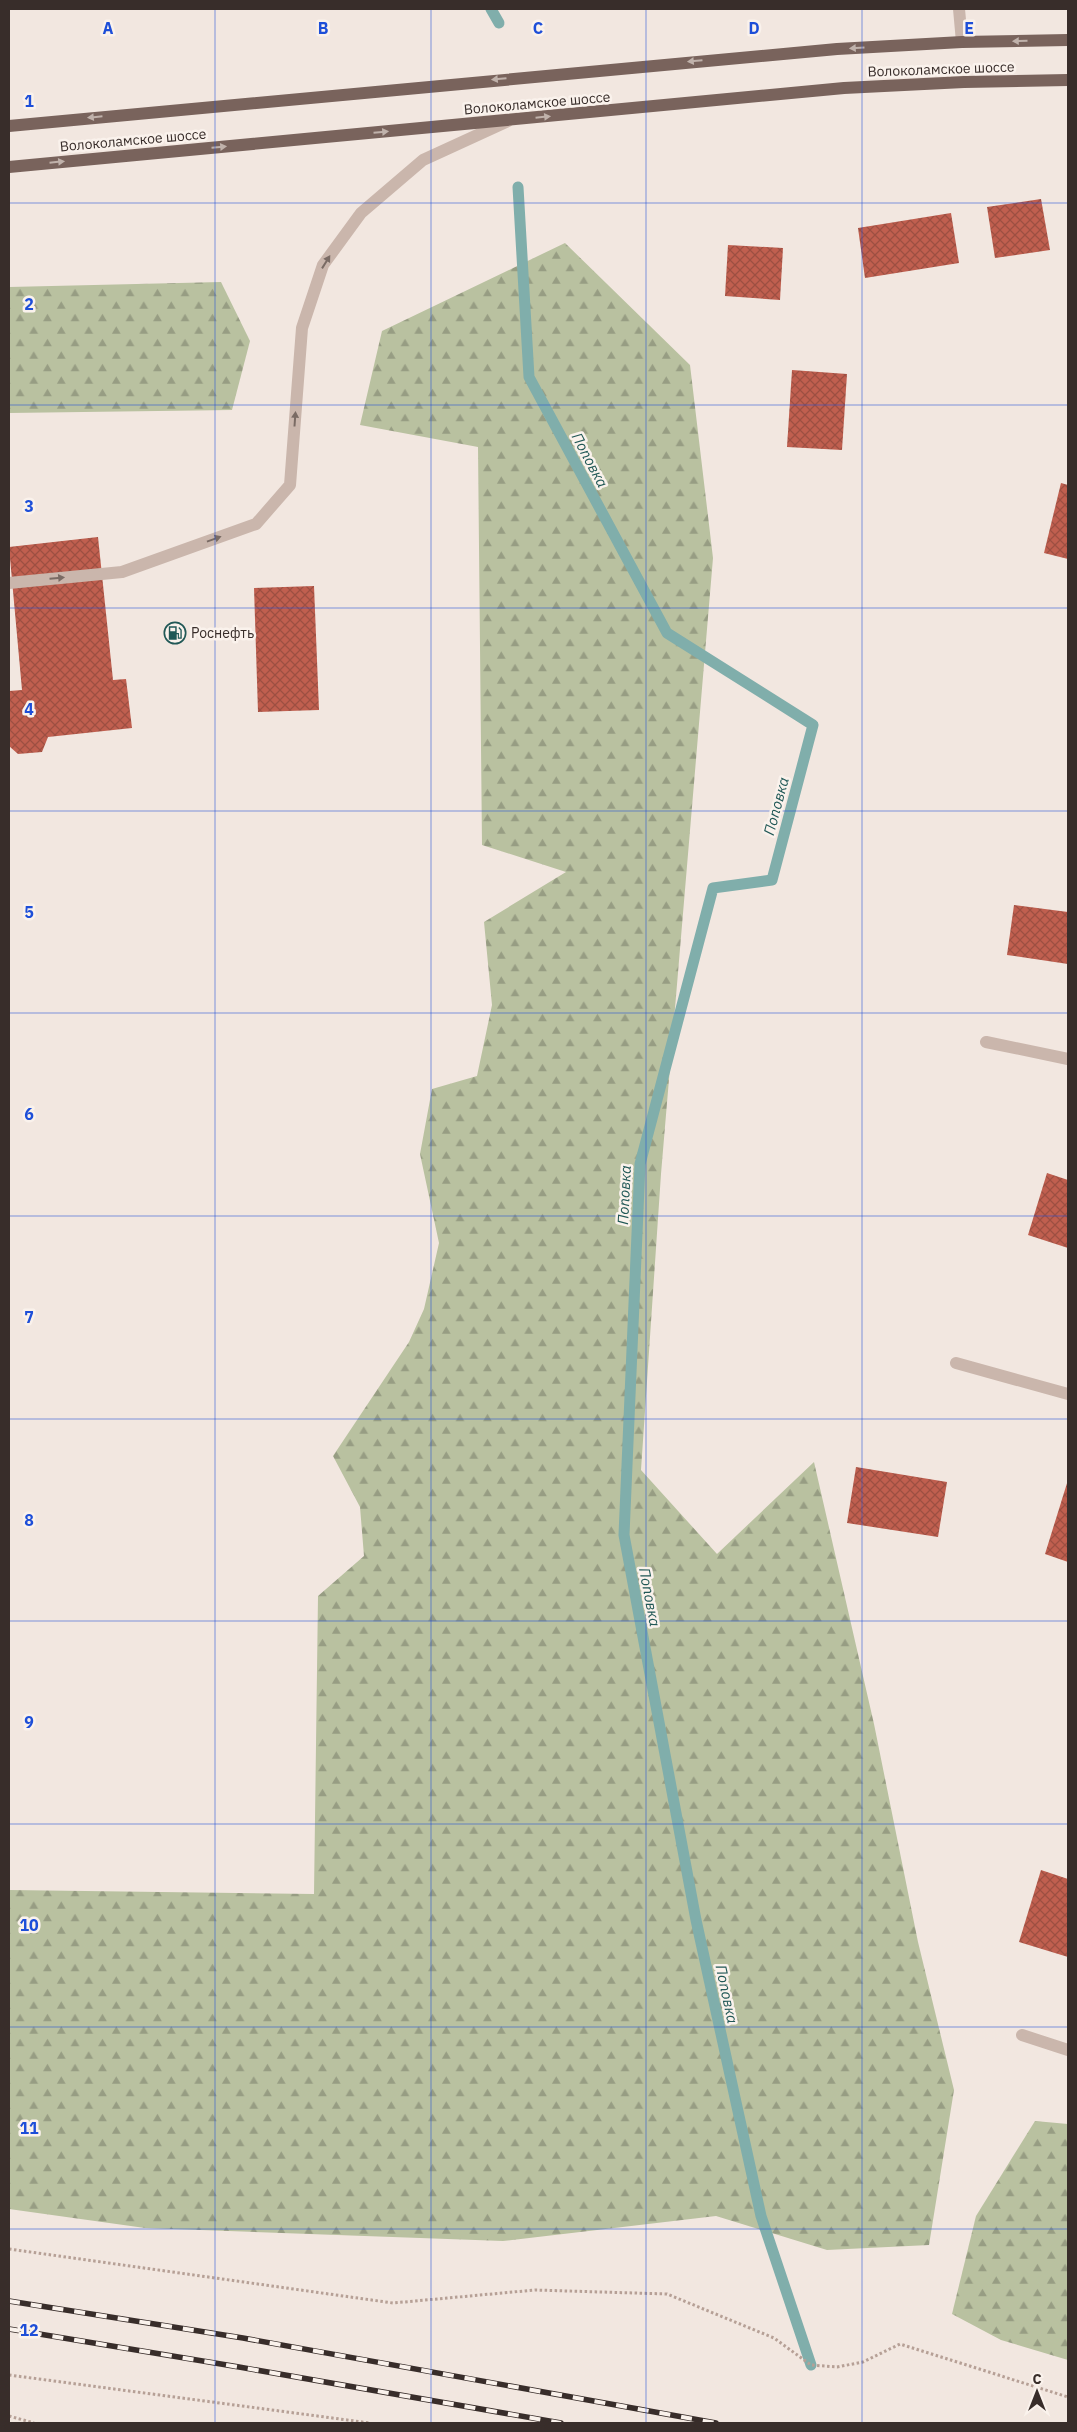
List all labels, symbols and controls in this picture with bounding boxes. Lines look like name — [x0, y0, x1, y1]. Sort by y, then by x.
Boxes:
text: A — [103, 18, 114, 38]
text: B — [318, 18, 329, 38]
text: C — [533, 18, 543, 38]
text: D — [748, 18, 760, 38]
text: E — [964, 18, 974, 38]
one-way arrow — [1011, 37, 1027, 45]
one-way arrow — [849, 44, 865, 52]
one-way arrow — [687, 57, 703, 65]
street label: Волоколамское шоссе — [867, 57, 1015, 81]
one-way arrow — [490, 76, 506, 84]
street label: Волоколамское шоссе — [463, 88, 611, 118]
text: 1 — [24, 91, 34, 111]
one-way arrow — [87, 113, 103, 121]
one-way arrow — [535, 113, 551, 121]
street label: Волоколамское шоссе — [59, 125, 207, 155]
one-way arrow — [373, 128, 389, 136]
one-way arrow — [211, 143, 227, 151]
one-way arrow — [50, 158, 66, 166]
one-way arrow — [321, 255, 331, 268]
text: 2 — [24, 294, 34, 314]
one-way arrow — [292, 411, 300, 427]
water label: Поповка — [568, 429, 612, 491]
text: 3 — [24, 496, 34, 516]
one-way arrow — [206, 535, 221, 542]
one-way arrow — [50, 574, 66, 582]
fuel station icon: Роснефть — [163, 621, 187, 645]
place label: Роснефть — [191, 624, 254, 642]
text: 4 — [24, 699, 34, 719]
water label: Поповка — [759, 775, 793, 837]
text: 5 — [24, 902, 34, 922]
text: 6 — [24, 1104, 34, 1124]
water label: Поповка — [613, 1165, 635, 1225]
text: 7 — [24, 1307, 34, 1327]
text: 8 — [24, 1510, 34, 1530]
water label: Поповка — [635, 1566, 665, 1628]
text: 9 — [24, 1712, 34, 1732]
text: 10 — [19, 1915, 39, 1935]
water label: Поповка — [712, 1963, 743, 2025]
text: 11 — [19, 2118, 39, 2138]
text: 12 — [19, 2320, 39, 2340]
north arrow — [1012, 2367, 1062, 2417]
text: С — [1032, 2370, 1042, 2388]

